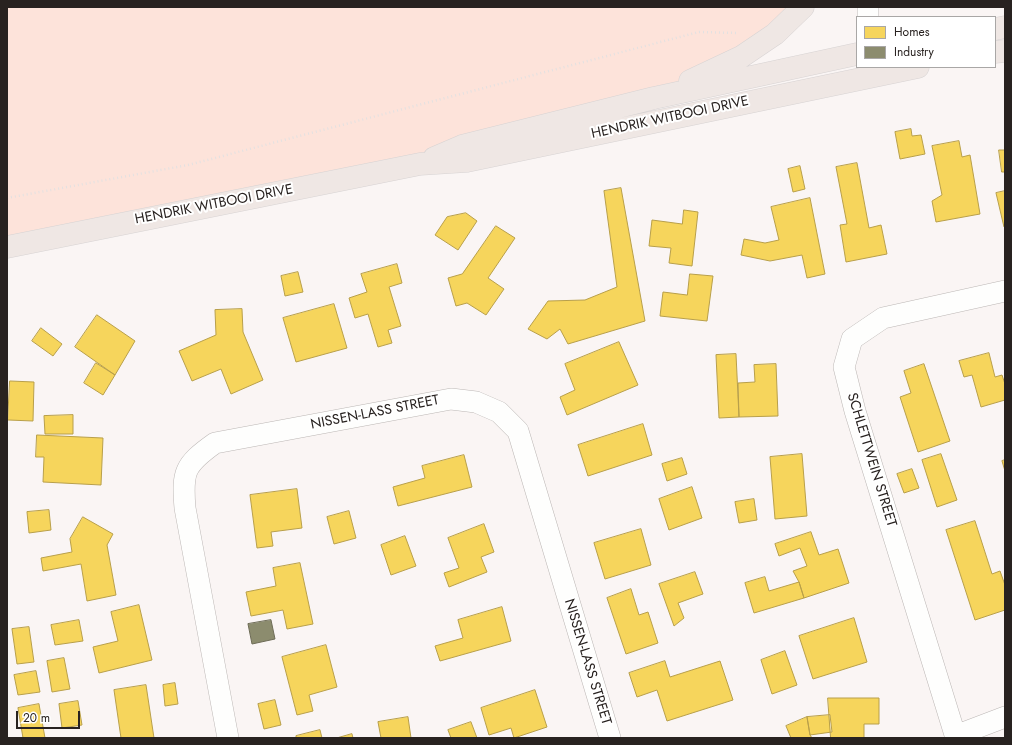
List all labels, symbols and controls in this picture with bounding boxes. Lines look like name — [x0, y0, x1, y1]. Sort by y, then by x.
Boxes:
legend — [856, 16, 996, 68]
text: Homes — [894, 23, 930, 41]
text: Industry — [894, 43, 934, 61]
street label: HENDRIK WITBOOI DRIVE — [590, 93, 750, 143]
street label: HENDRIK WITBOOI DRIVE — [134, 181, 294, 229]
street label: SCHLETTWEIN STREET — [843, 391, 899, 529]
street label: NISSEN-LASS STREET — [309, 392, 441, 434]
street label: NISSEN-LASS STREET — [560, 597, 614, 727]
scale bar — [18, 703, 82, 729]
text: 20 m — [23, 709, 50, 727]

